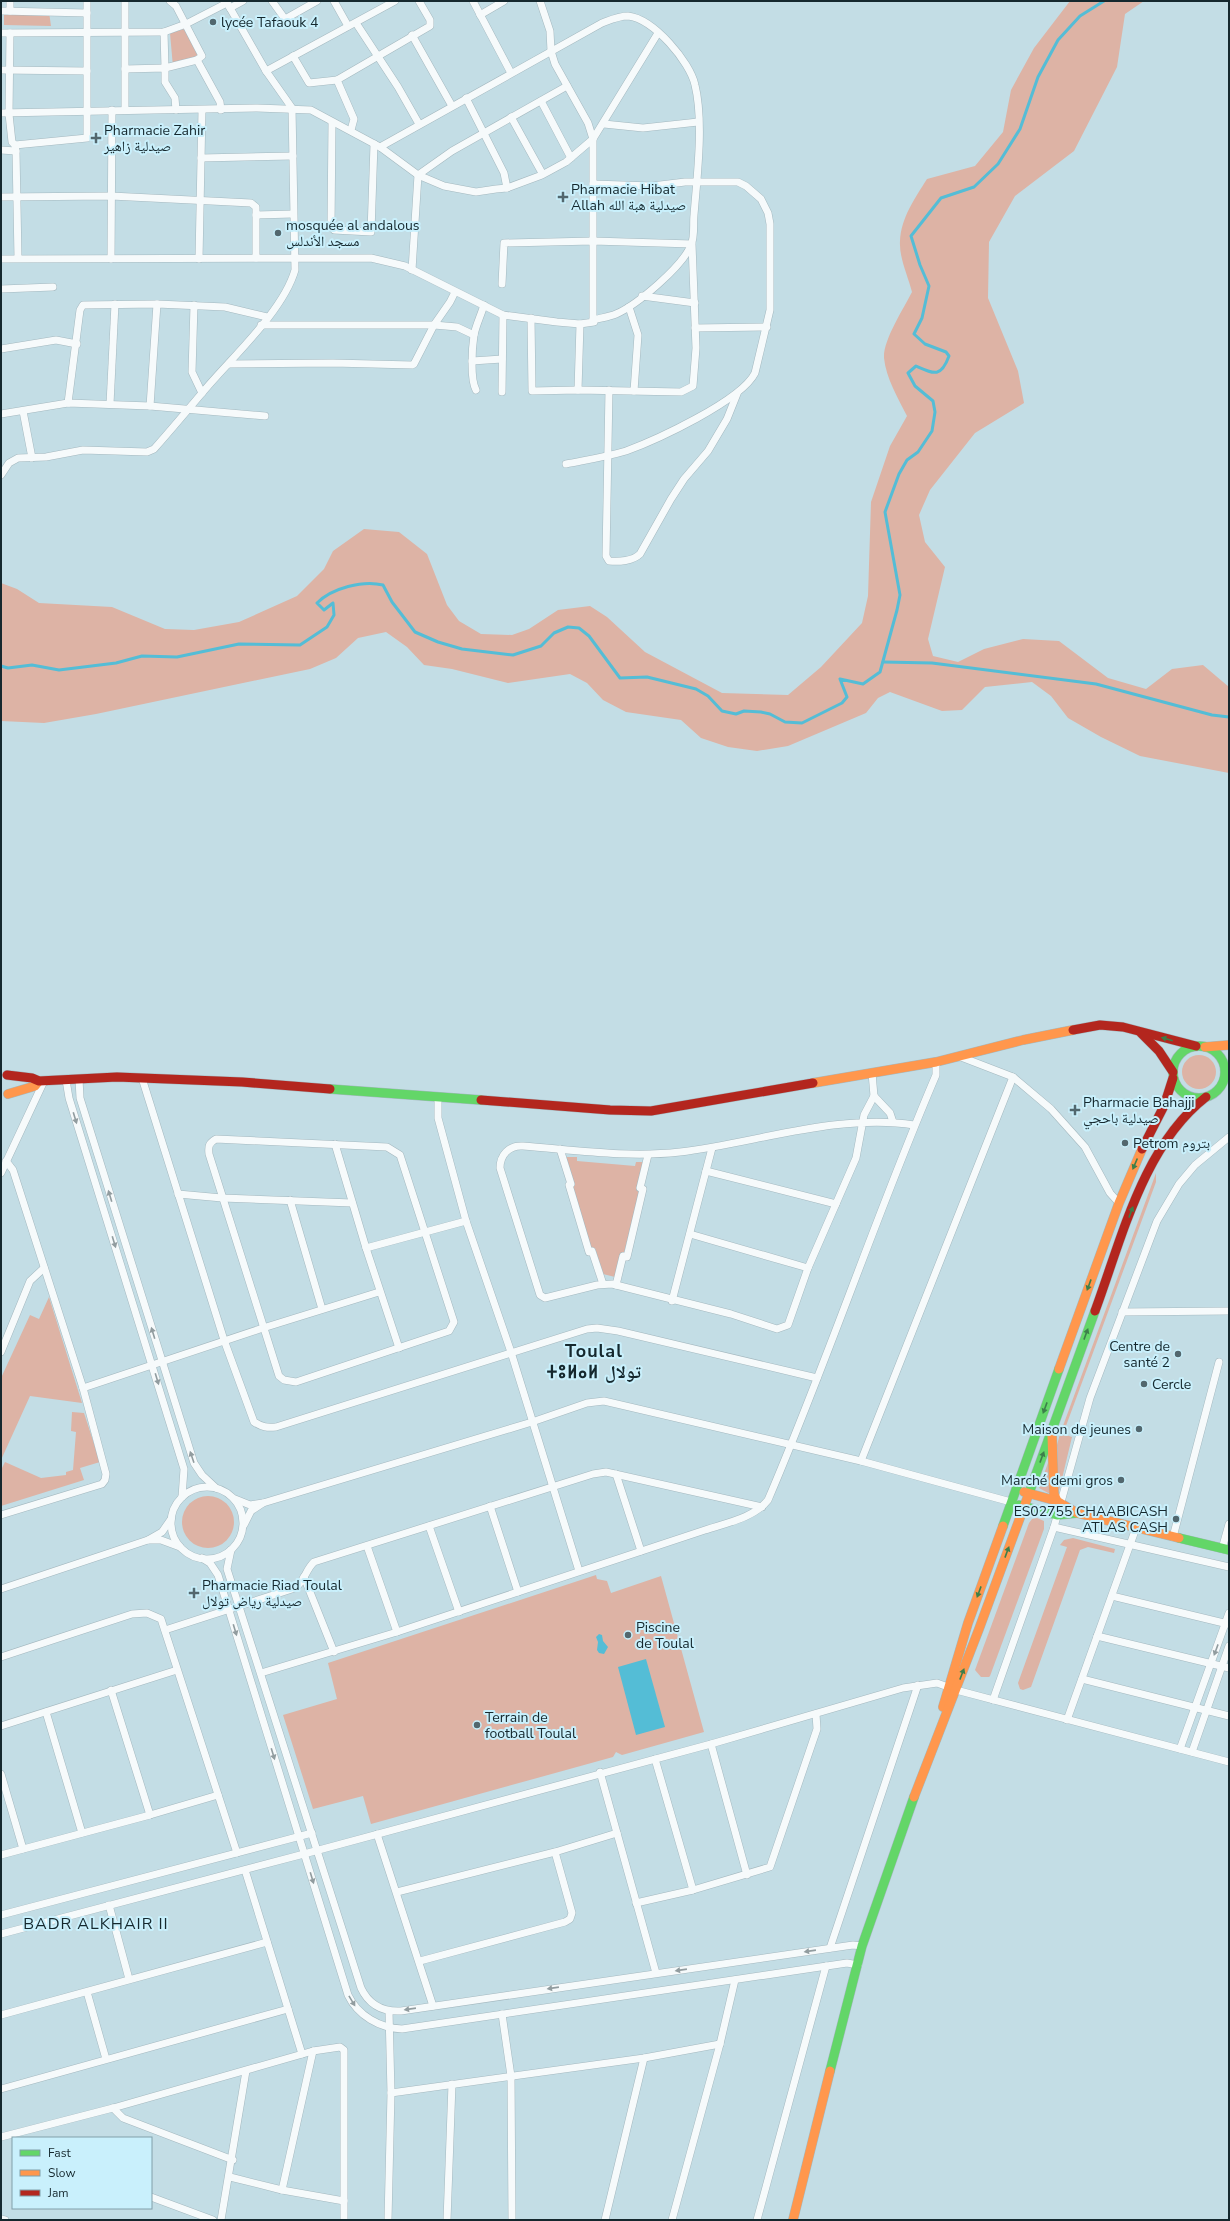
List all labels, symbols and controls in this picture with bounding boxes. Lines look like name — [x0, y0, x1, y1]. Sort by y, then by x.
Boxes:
place label: lycée Tafaouk 4 — [221, 13, 318, 32]
marker: lycée Tafaouk 4 — [208, 17, 218, 27]
place label: Pharmacie Zahir صيدلية زاهير — [103, 121, 205, 156]
marker: Pharmacie Zahir صيدلية زاهير — [91, 133, 101, 143]
place label: Pharmacie Hibat Allah صيدلية هبة الله — [571, 180, 686, 215]
marker: Pharmacie Hibat Allah صيدلية هبة الله — [558, 192, 568, 202]
place label: mosquée al andalous مسجد الأندلس — [286, 216, 420, 251]
marker: mosquée al andalous مسجد الأندلس — [273, 228, 283, 238]
one-way arrow — [1160, 1036, 1172, 1042]
place label: Pharmacie Bahajji صيدلية باحجي — [1083, 1093, 1195, 1130]
marker: Pharmacie Bahajji صيدلية باحجي — [1070, 1105, 1080, 1115]
one-way arrow — [72, 1112, 78, 1124]
place label: Petrom بتروم — [1133, 1134, 1210, 1153]
marker: Petrom بتروم — [1120, 1138, 1130, 1148]
one-way arrow — [1132, 1158, 1138, 1170]
one-way arrow — [107, 1190, 113, 1202]
one-way arrow — [1128, 1206, 1134, 1218]
one-way arrow — [111, 1236, 117, 1248]
one-way arrow — [1086, 1280, 1092, 1292]
one-way arrow — [150, 1327, 156, 1339]
one-way arrow — [1083, 1328, 1089, 1340]
place label: Centre de santé 2 — [1109, 1337, 1170, 1372]
district label: Toulal ⵜⵓⵍⴰⵍ تولال — [547, 1339, 641, 1384]
marker: Centre de santé 2 — [1173, 1349, 1183, 1359]
one-way arrow — [154, 1374, 160, 1386]
place label: Cercle — [1152, 1375, 1191, 1394]
marker: Cercle — [1139, 1379, 1149, 1389]
one-way arrow — [1042, 1402, 1048, 1414]
place label: Maison de jeunes — [1022, 1420, 1131, 1439]
marker: Maison de jeunes — [1134, 1424, 1144, 1434]
one-way arrow — [1039, 1450, 1045, 1462]
one-way arrow — [189, 1451, 195, 1463]
place label: Marché demi gros — [1001, 1471, 1113, 1490]
marker: Marché demi gros — [1116, 1475, 1126, 1485]
place label: ES02755 CHAABICASH ATLAS CASH — [1014, 1502, 1168, 1537]
marker: ES02755 CHAABICASH ATLAS CASH — [1171, 1514, 1181, 1524]
one-way arrow — [1005, 1546, 1011, 1558]
place label: Pharmacie Riad Toulal صيدلية رياض تولال — [202, 1576, 343, 1611]
one-way arrow — [976, 1586, 982, 1598]
marker: Pharmacie Riad Toulal صيدلية رياض تولال — [189, 1588, 199, 1598]
place label: Piscine de Toulal — [636, 1618, 695, 1653]
one-way arrow — [232, 1624, 238, 1636]
marker: Piscine de Toulal — [623, 1630, 633, 1640]
one-way arrow — [1212, 1644, 1218, 1656]
one-way arrow — [960, 1668, 966, 1680]
place label: Terrain de football Toulal — [485, 1708, 577, 1743]
marker: Terrain de football Toulal — [472, 1720, 482, 1730]
one-way arrow — [270, 1748, 276, 1760]
one-way arrow — [309, 1872, 315, 1884]
district label: BADR ALKHAIR II — [23, 1913, 169, 1935]
one-way arrow — [804, 1948, 816, 1954]
one-way arrow — [675, 1967, 687, 1973]
one-way arrow — [547, 1985, 559, 1991]
one-way arrow — [348, 1995, 355, 2007]
one-way arrow — [404, 2006, 416, 2012]
legend — [12, 2137, 152, 2209]
text: Fast — [48, 2145, 71, 2161]
text: Slow — [48, 2165, 76, 2181]
text: Jam — [47, 2185, 69, 2201]

